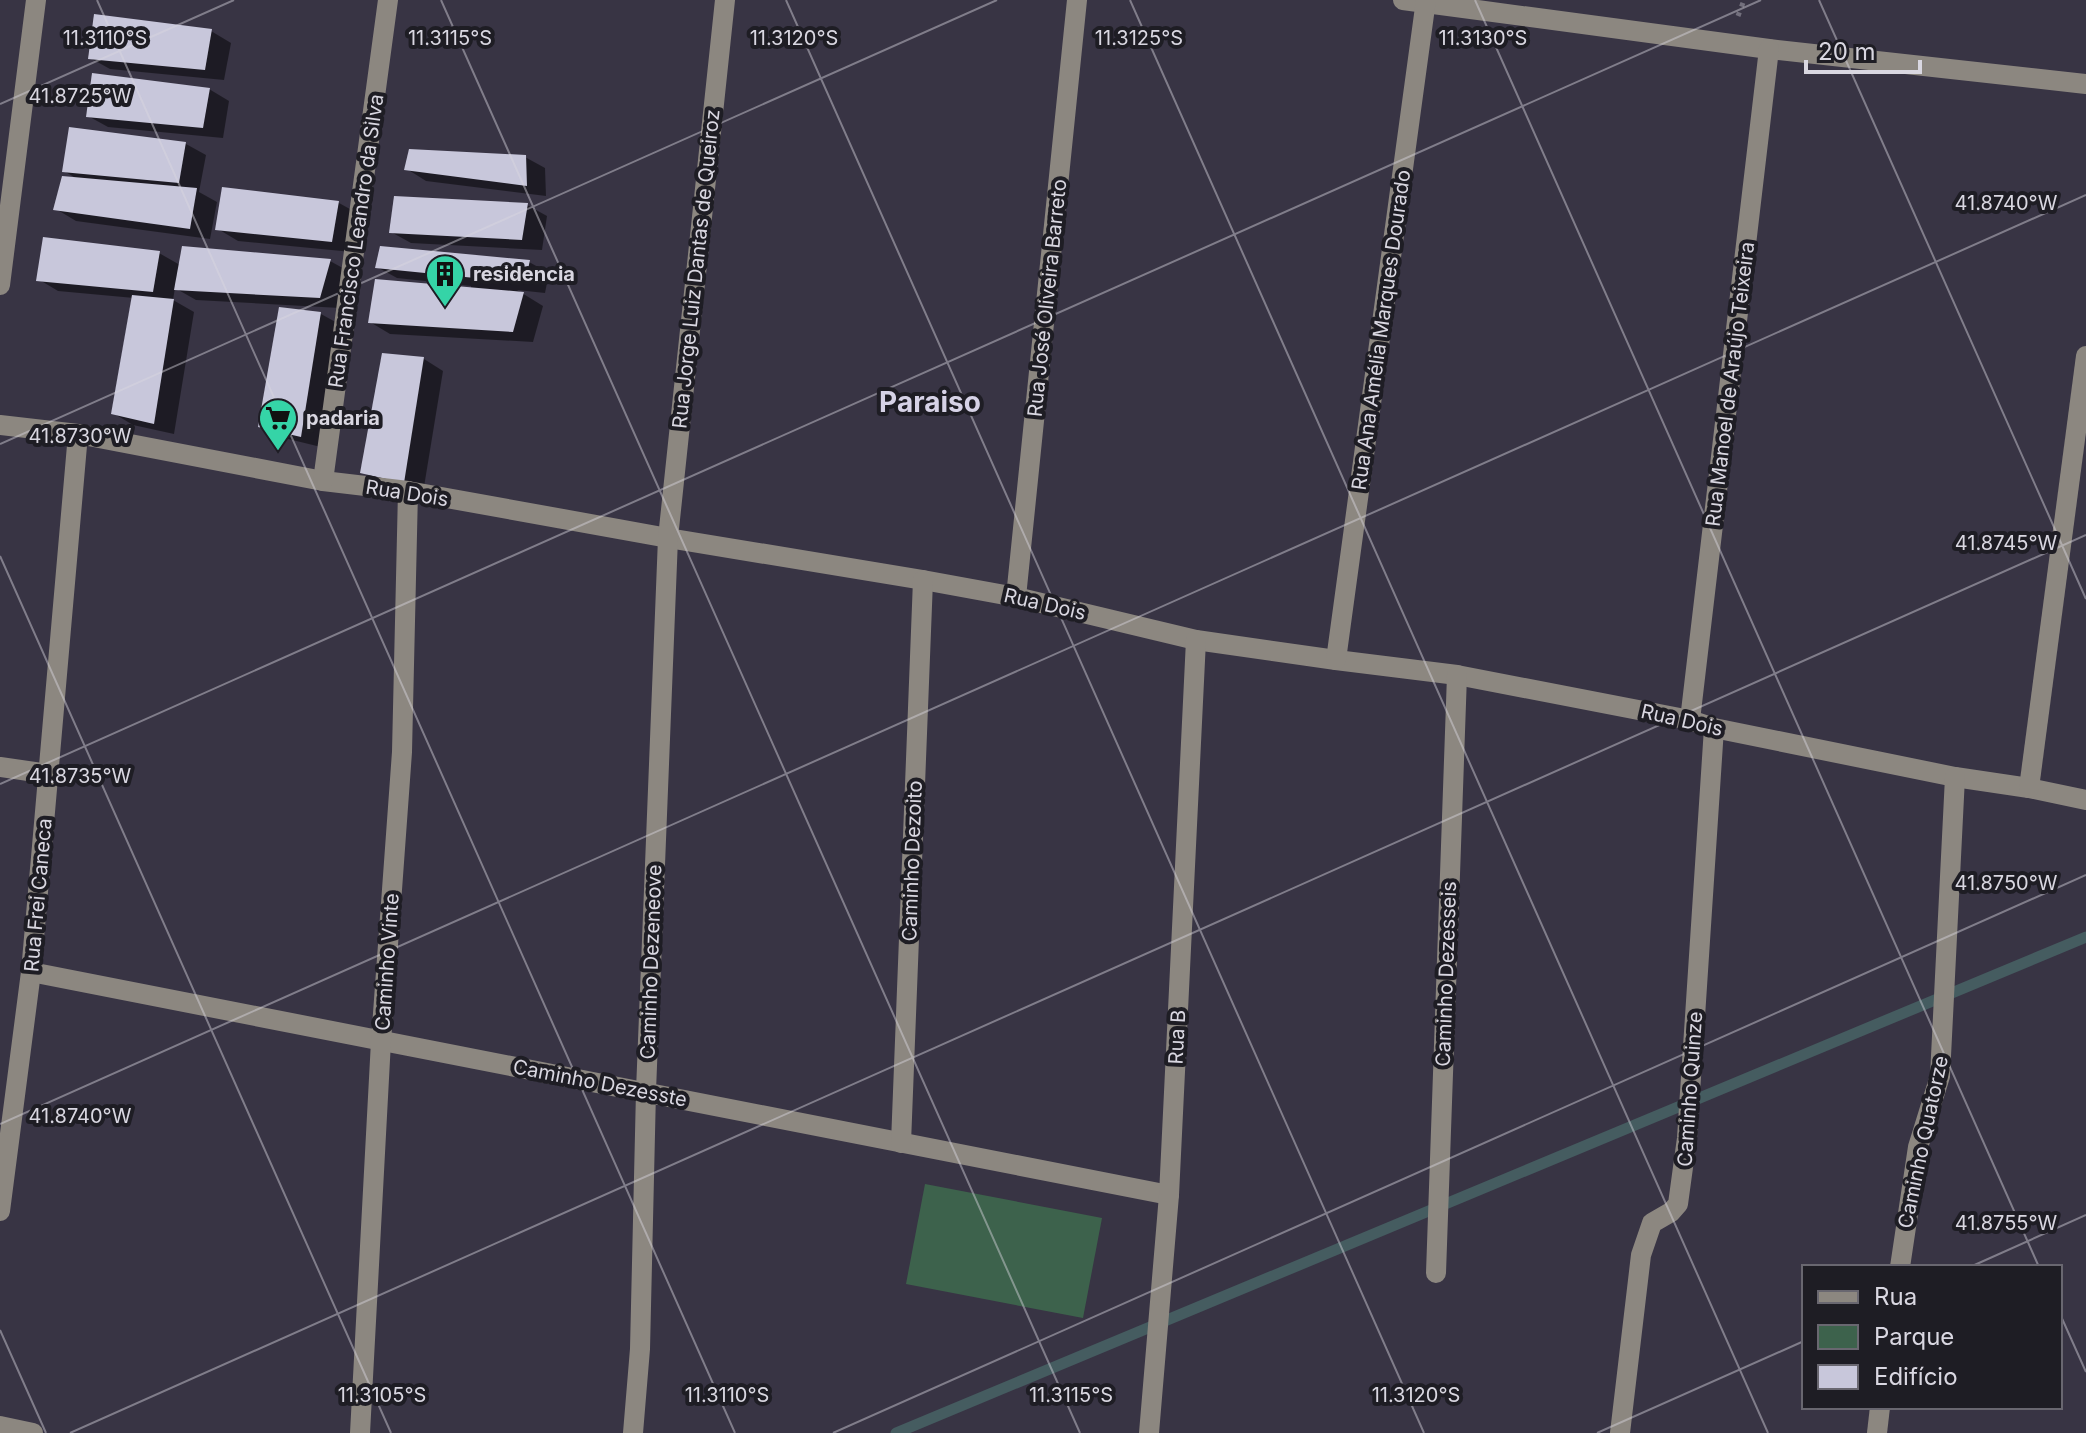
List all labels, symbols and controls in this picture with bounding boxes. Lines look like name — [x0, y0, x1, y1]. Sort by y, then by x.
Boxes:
scale bar — [1806, 24, 1920, 74]
text: 11.3110°S — [63, 26, 147, 50]
text: 11.3115°S — [408, 26, 492, 50]
text: 11.3120°S — [750, 26, 838, 50]
text: 11.3125°S — [1095, 26, 1183, 50]
text: 11.3130°S — [1439, 26, 1527, 50]
text: 20 m — [1818, 37, 1876, 66]
text: 41.8725°W — [29, 84, 132, 108]
street label: Rua Francisco Leandro da Silva — [323, 92, 389, 390]
street label: Rua Jorge Luiz Dantas de Queiroz — [667, 108, 725, 430]
street label: Rua Ana Amélia Marques Dourado — [1347, 168, 1415, 492]
street label: Rua José Oliveira Barreto — [1023, 178, 1071, 418]
text: 41.8740°W — [1955, 191, 2058, 215]
street label: Rua Manoel de Araújo Teixeira — [1701, 240, 1759, 528]
building icon: residencia — [424, 253, 466, 308]
place label: residencia — [473, 262, 575, 286]
district label: Paraiso — [879, 385, 981, 419]
supermarket icon: padaria — [257, 397, 299, 452]
place label: padaria — [306, 406, 380, 430]
text: 41.8730°W — [28, 424, 132, 448]
street label: Rua Dois — [364, 475, 450, 511]
text: 41.8745°W — [1955, 531, 2057, 555]
street label: Rua Dois — [1002, 583, 1088, 625]
street label: Rua Dois — [1639, 699, 1725, 741]
text: 41.8735°W — [29, 764, 132, 788]
street label: Caminho Dezoito — [897, 780, 927, 942]
street label: Rua Frei Caneca — [19, 817, 57, 973]
street label: Caminho Dezeneove — [636, 864, 666, 1060]
text: 41.8750°W — [1954, 871, 2058, 895]
street label: Caminho Dezesseis — [1431, 881, 1461, 1067]
street label: Caminho Vinte — [370, 892, 404, 1032]
street label: Rua B — [1164, 1009, 1190, 1065]
street label: Caminho Quinze — [1673, 1011, 1707, 1167]
street label: Caminho Quatorze — [1893, 1053, 1953, 1231]
street label: Caminho Dezesste — [511, 1054, 689, 1112]
text: 41.8740°W — [29, 1104, 132, 1128]
text: 41.8755°W — [1955, 1211, 2058, 1235]
legend — [1802, 1265, 2062, 1409]
text: Rua — [1874, 1282, 1917, 1311]
text: Parque — [1874, 1322, 1954, 1351]
text: Edifício — [1874, 1362, 1958, 1391]
text: 11.3105°S — [338, 1383, 426, 1407]
text: 11.3110°S — [685, 1383, 769, 1407]
text: 11.3115°S — [1029, 1383, 1113, 1407]
text: 11.3120°S — [1372, 1383, 1460, 1407]

